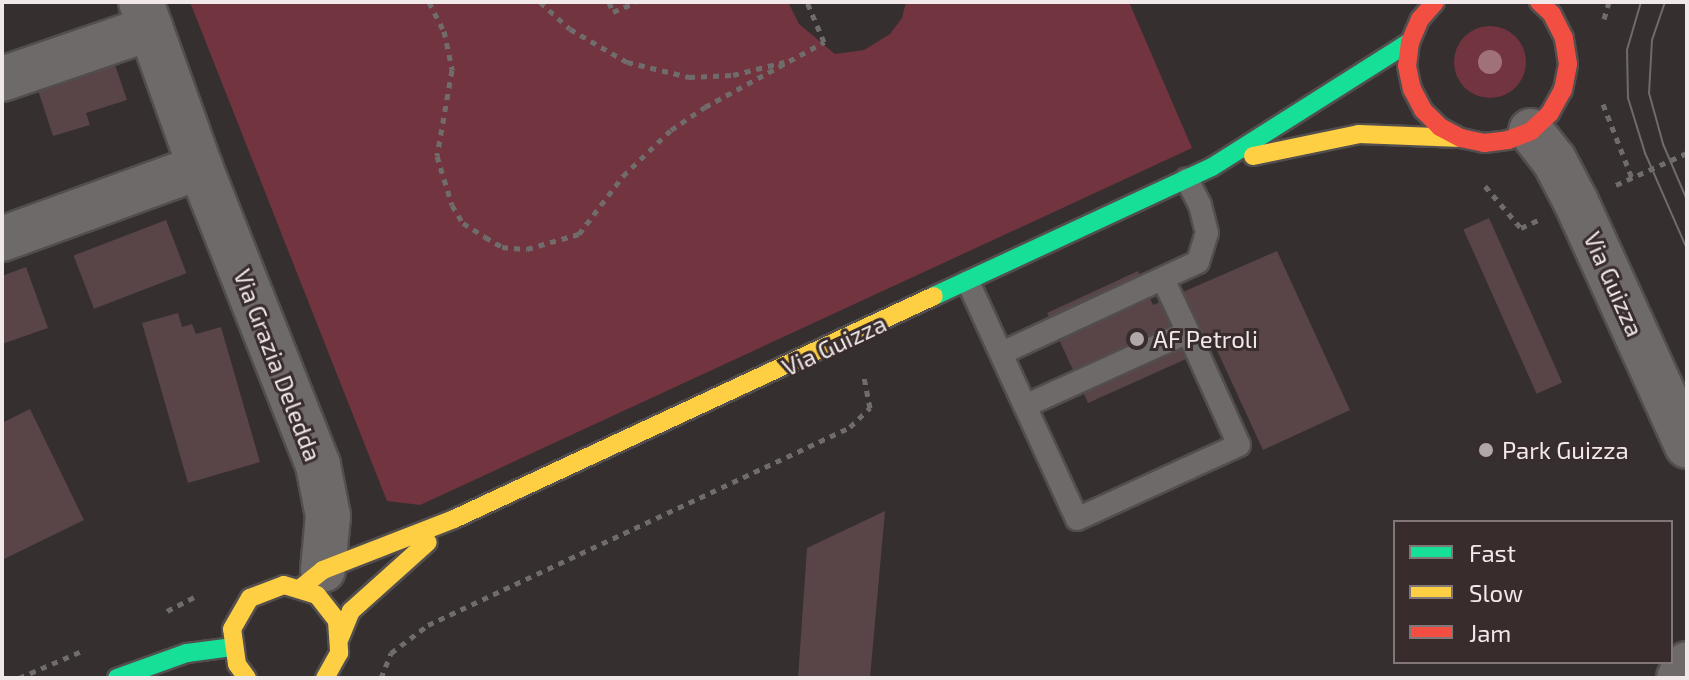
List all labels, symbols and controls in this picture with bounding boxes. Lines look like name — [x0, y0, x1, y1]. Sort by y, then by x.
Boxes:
street label: Via Guizza — [1578, 227, 1650, 341]
street label: Via Grazia Deledda — [228, 265, 328, 465]
street label: Via Guizza — [777, 308, 891, 382]
place label: AF Petroli — [1153, 325, 1258, 353]
marker: AF Petroli — [1128, 330, 1146, 348]
place label: Park Guizza — [1502, 436, 1629, 464]
marker: Park Guizza — [1477, 441, 1495, 459]
legend — [1393, 520, 1673, 664]
text: Fast — [1469, 538, 1516, 567]
text: Slow — [1469, 578, 1523, 607]
text: Jam — [1469, 618, 1511, 647]

